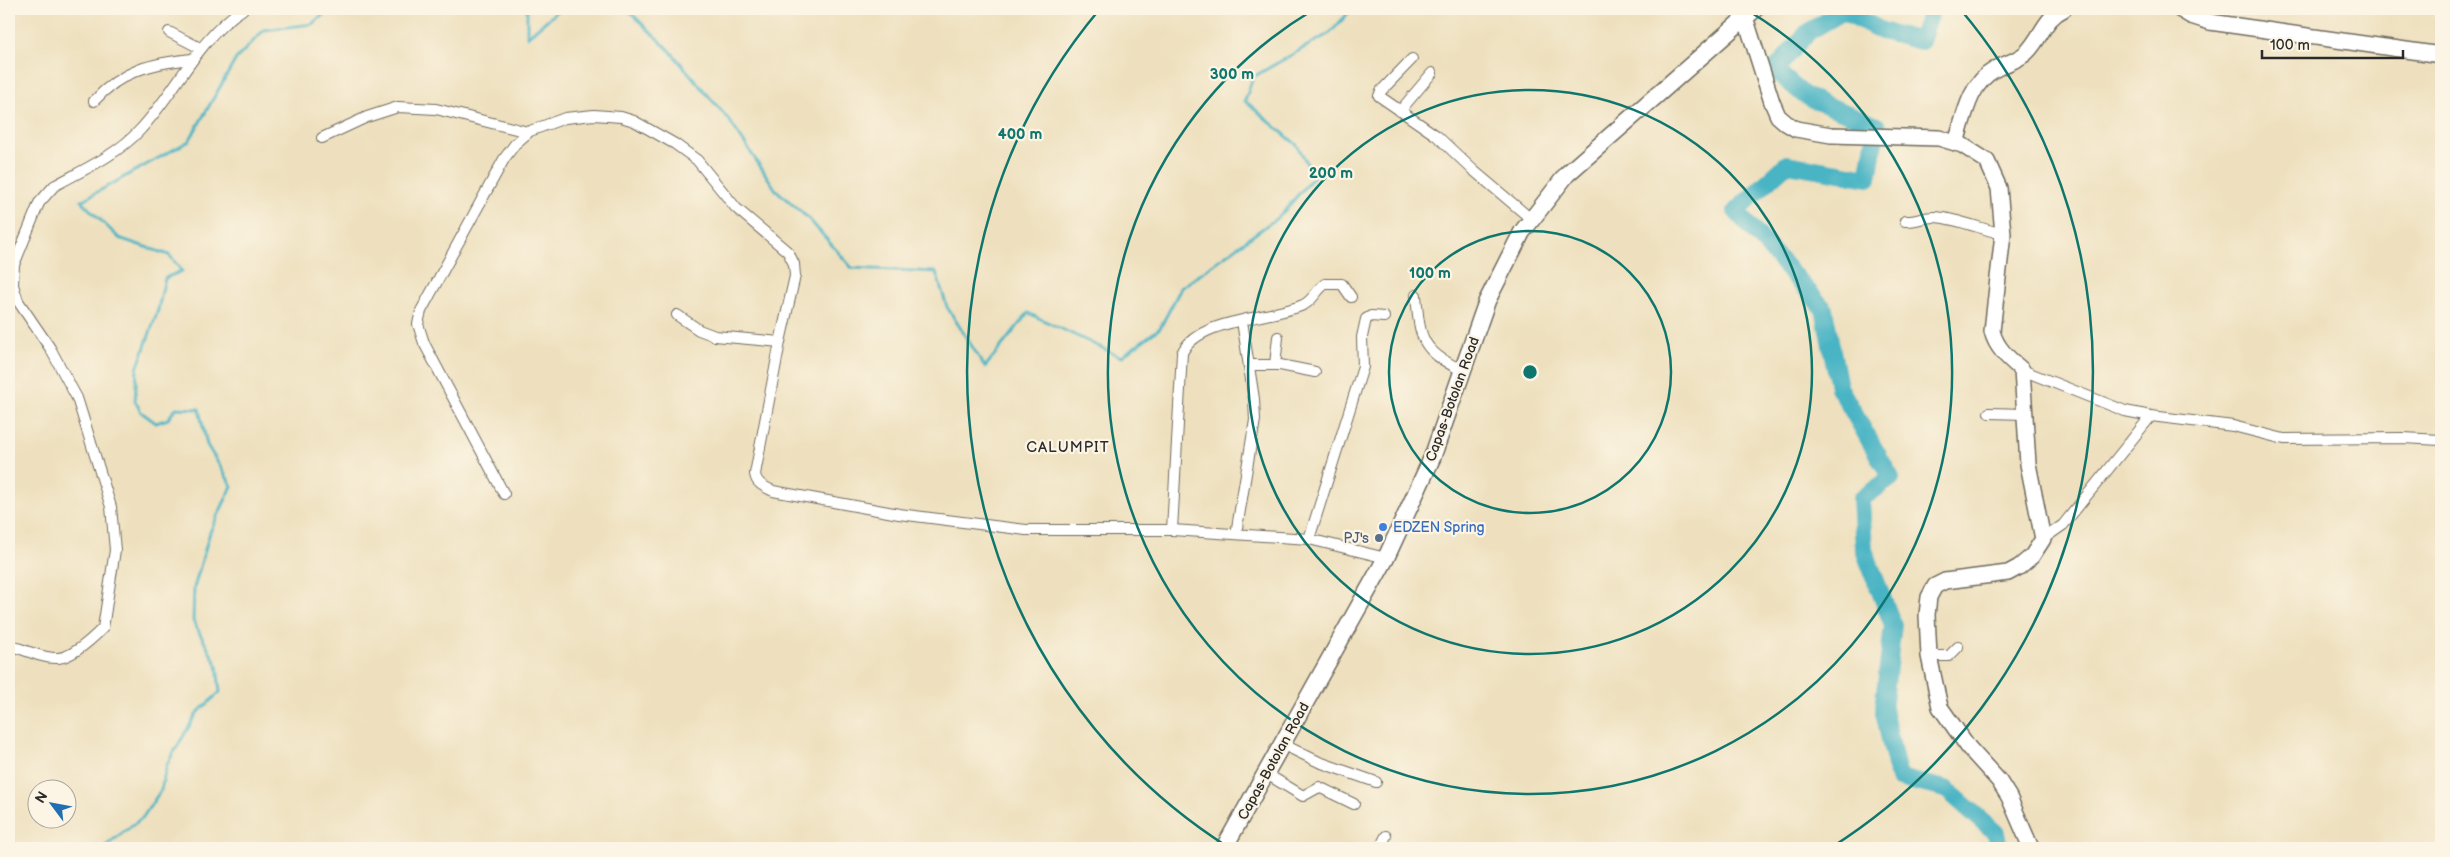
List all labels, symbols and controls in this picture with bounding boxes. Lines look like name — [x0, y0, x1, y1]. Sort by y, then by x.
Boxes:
scale bar — [2262, 28, 2404, 60]
text: 100 m — [2270, 36, 2310, 55]
text: 300 m — [1210, 65, 1254, 84]
text: 400 m — [998, 125, 1042, 144]
text: 200 m — [1309, 164, 1353, 183]
text: 100 m — [1409, 264, 1451, 283]
street label: Capas-Botolan Road — [1422, 334, 1483, 464]
centre of rings — [1521, 363, 1539, 381]
district label: CALUMPIT — [1026, 438, 1110, 457]
place label: EDZEN Spring — [1393, 519, 1485, 536]
marker: EDZEN Spring — [1377, 521, 1389, 533]
place label: PJ's — [1344, 530, 1369, 547]
marker: PJ's — [1373, 532, 1385, 544]
street label: Capas-Botolan Road — [1234, 700, 1313, 823]
north arrow — [28, 780, 78, 830]
text: N — [31, 788, 51, 806]

